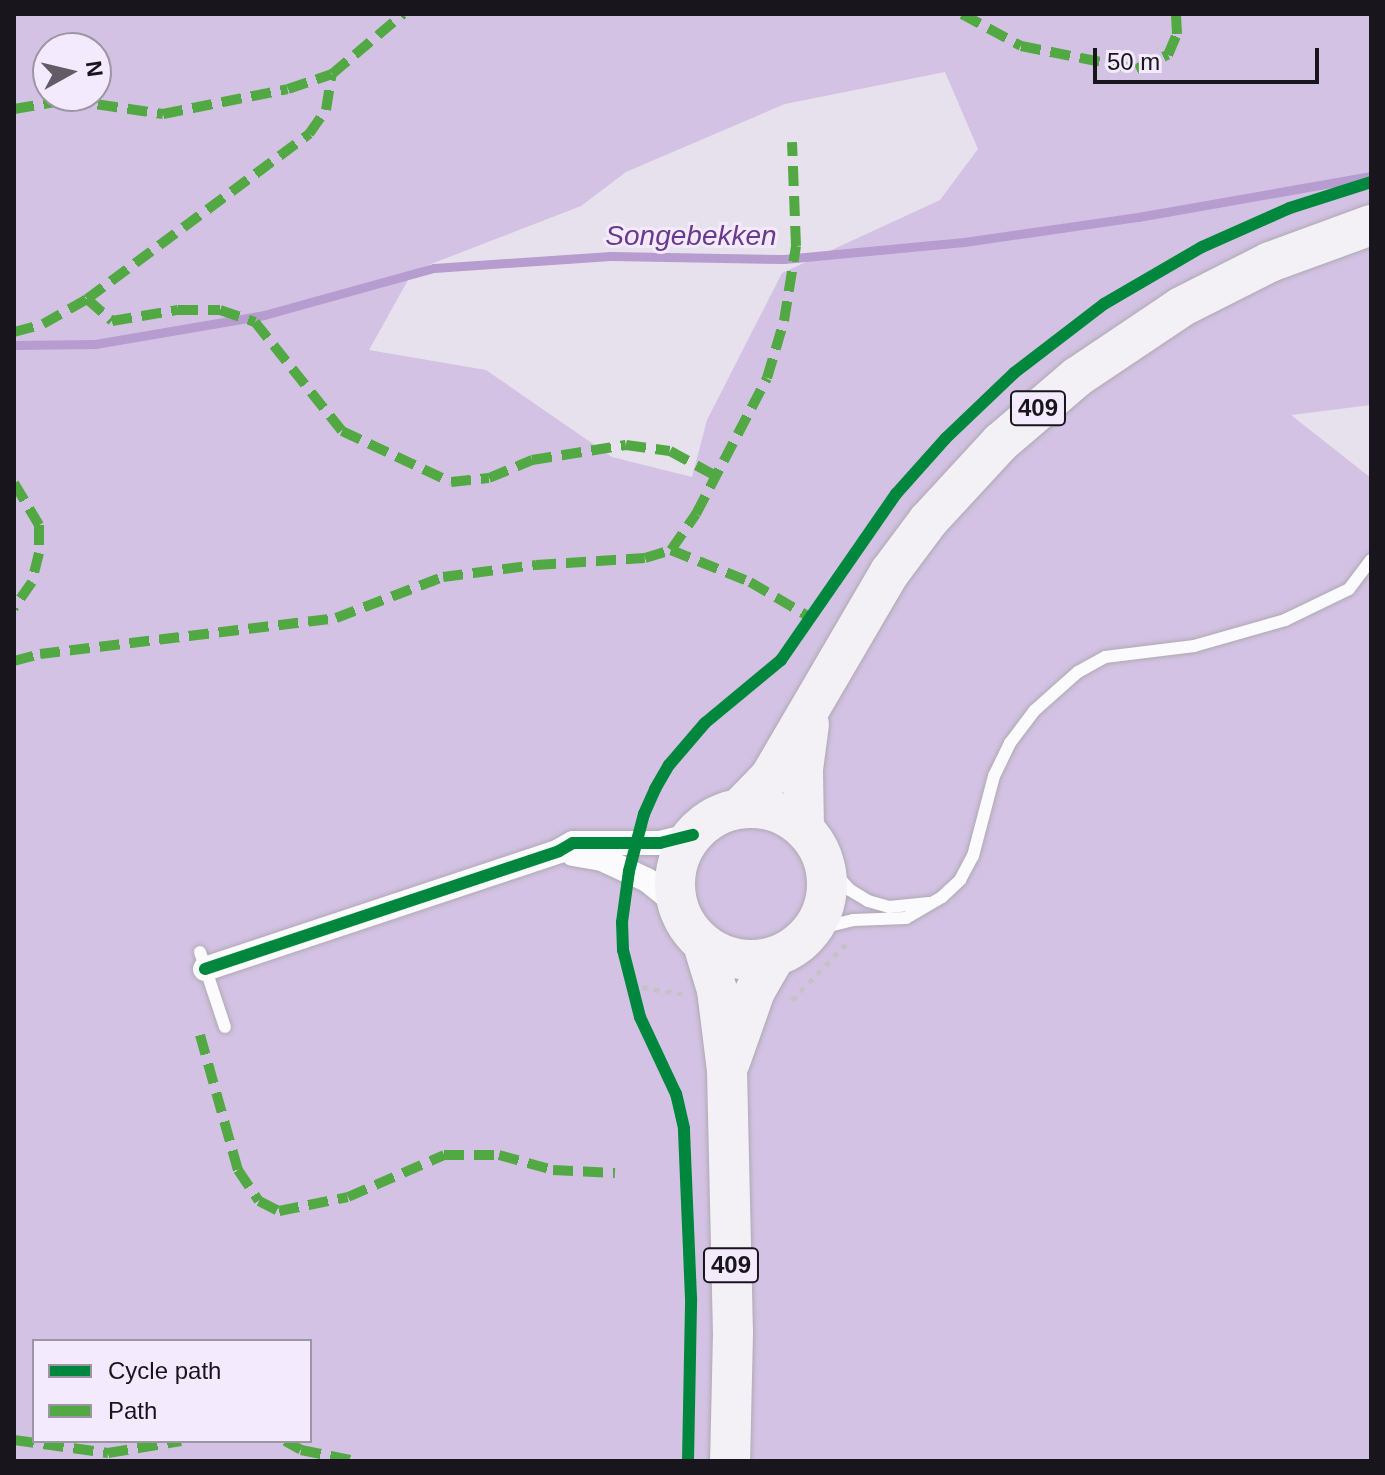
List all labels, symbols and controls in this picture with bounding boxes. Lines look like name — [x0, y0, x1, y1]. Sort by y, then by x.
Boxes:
north arrow — [32, 32, 112, 112]
scale bar — [1097, 32, 1323, 82]
text: 50 m — [1107, 48, 1160, 75]
text: N — [81, 59, 108, 78]
water label: Songebekken — [605, 219, 777, 253]
road number: 409 — [1008, 388, 1068, 428]
road number: 409 — [701, 1245, 761, 1285]
legend — [32, 1339, 312, 1443]
text: Cycle path — [108, 1357, 221, 1384]
text: Path — [108, 1397, 157, 1424]

